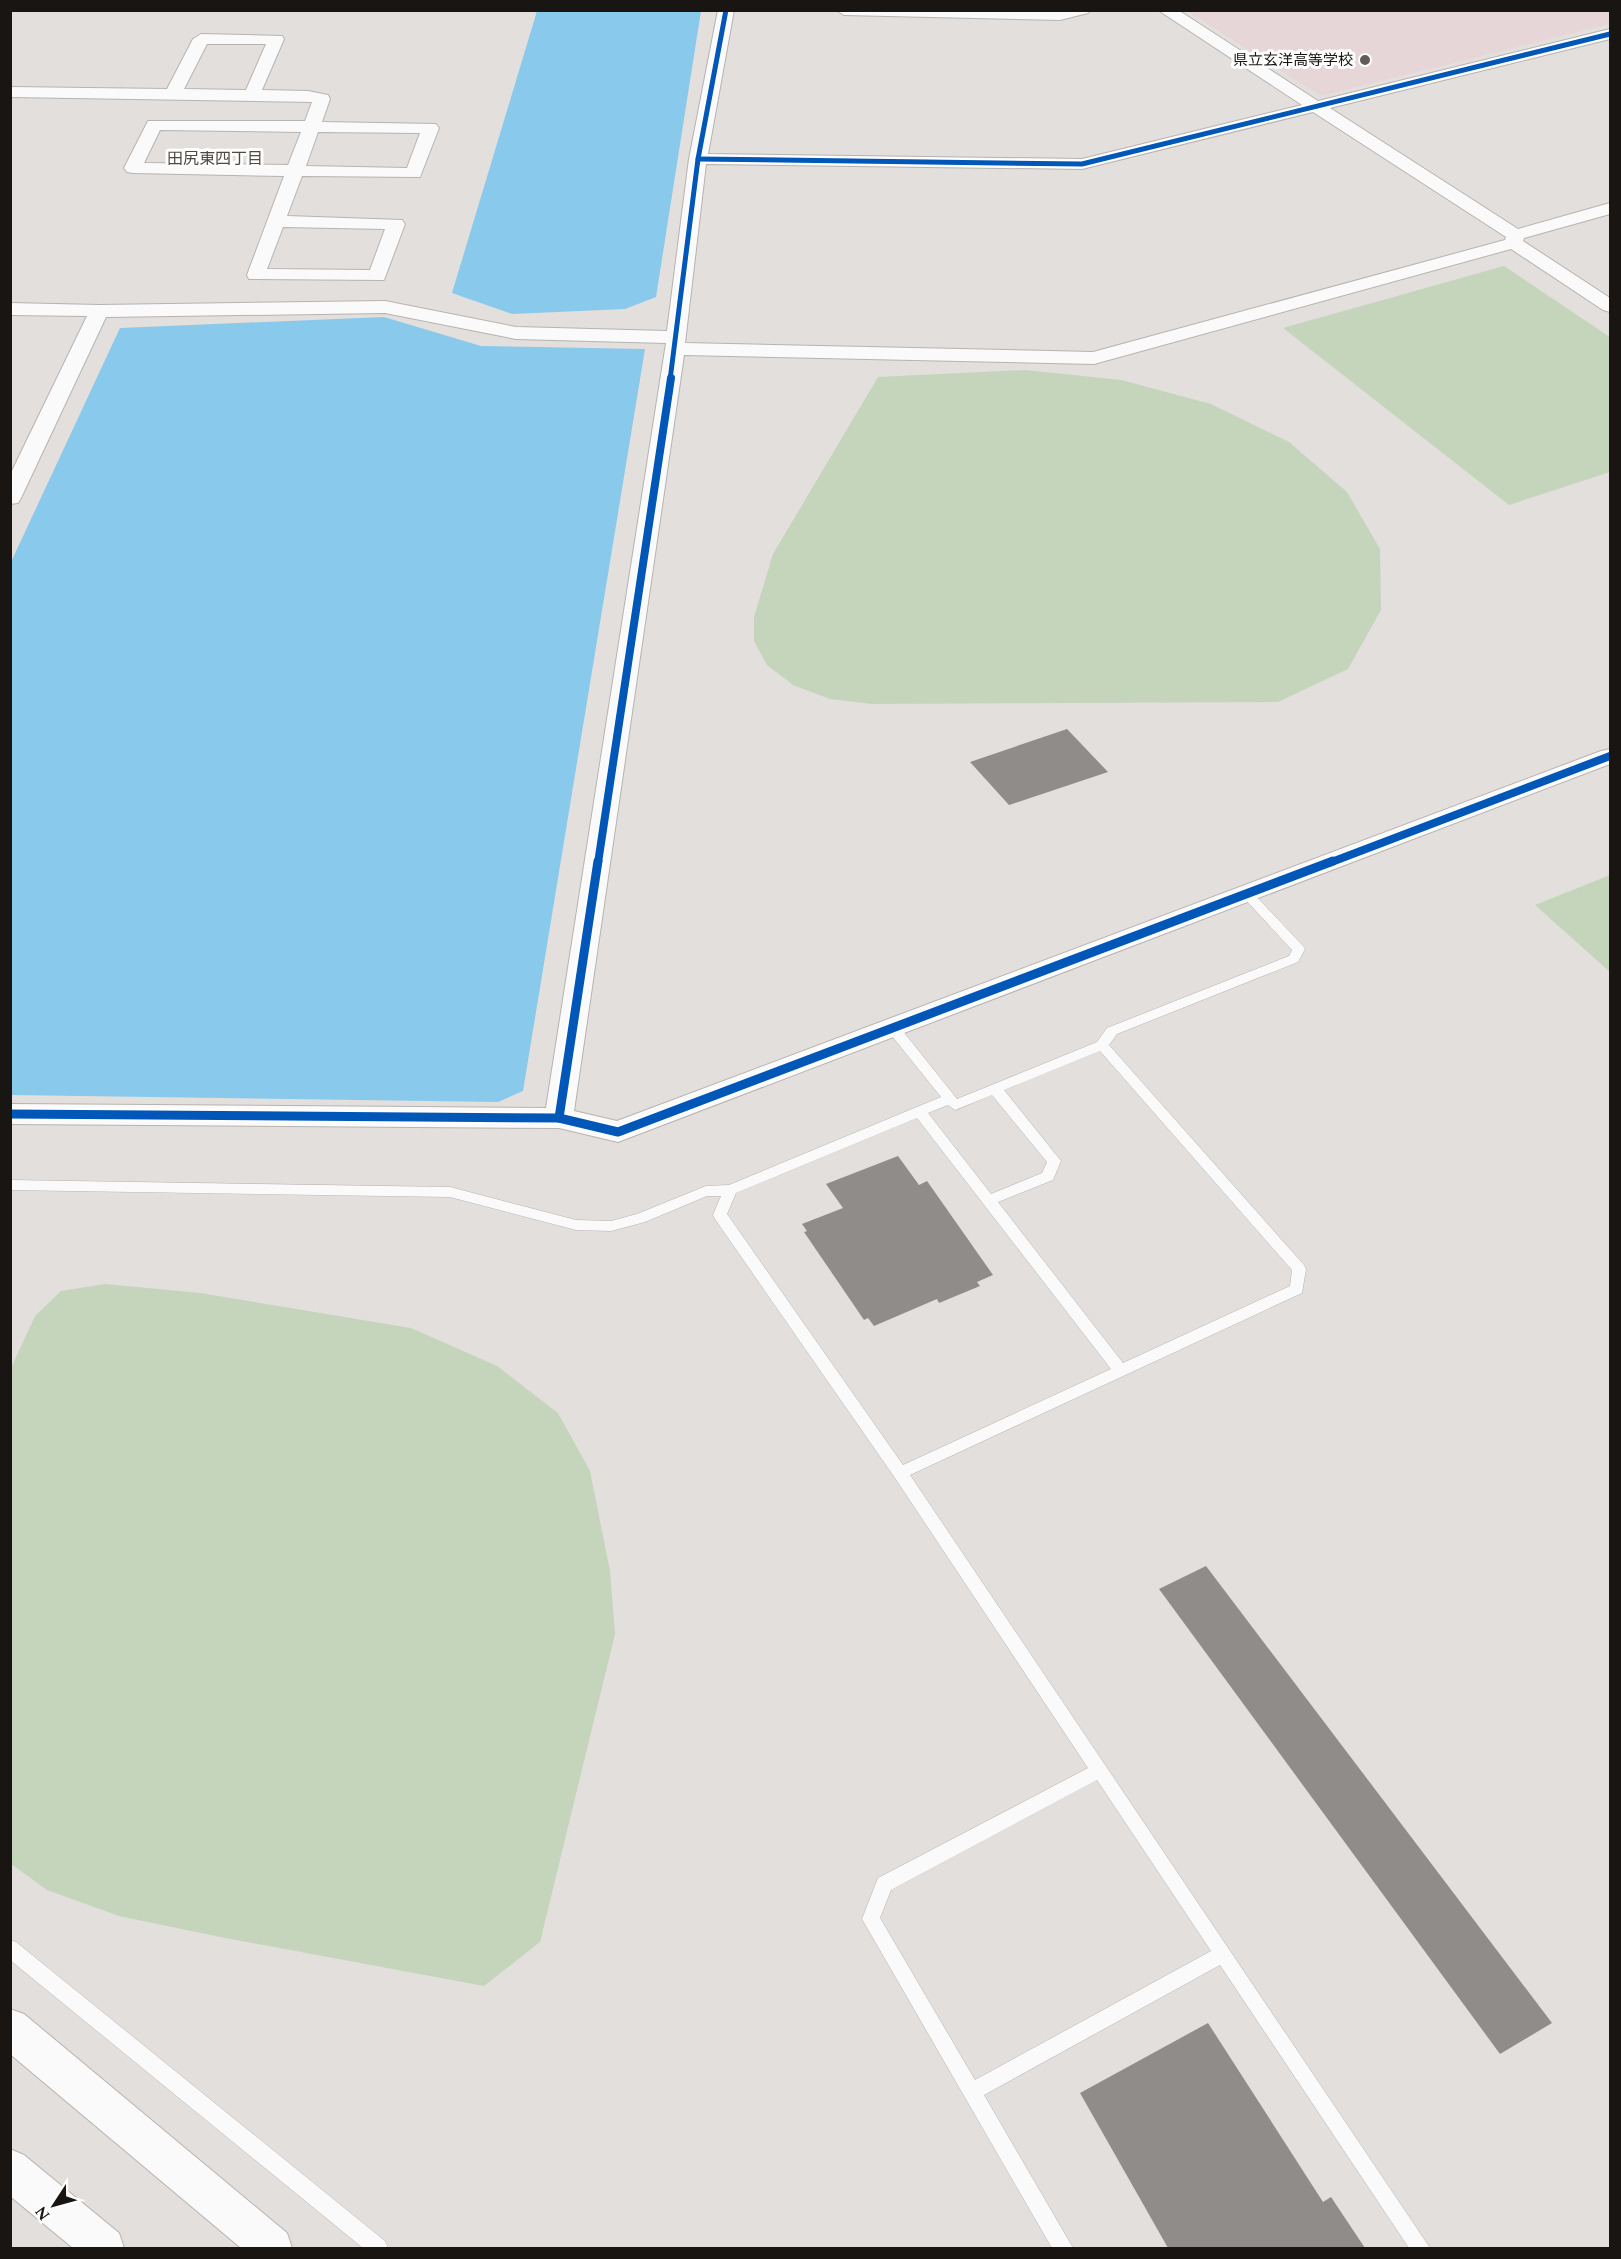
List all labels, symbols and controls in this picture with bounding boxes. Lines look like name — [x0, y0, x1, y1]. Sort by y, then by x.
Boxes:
place label: 県立玄洋高等学校 — [1233, 49, 1353, 72]
marker: 県立玄洋高等学校 — [1358, 53, 1372, 67]
district label: 田尻東四丁目 — [167, 147, 263, 171]
north arrow — [24, 2175, 84, 2235]
text: N — [29, 2201, 56, 2226]

